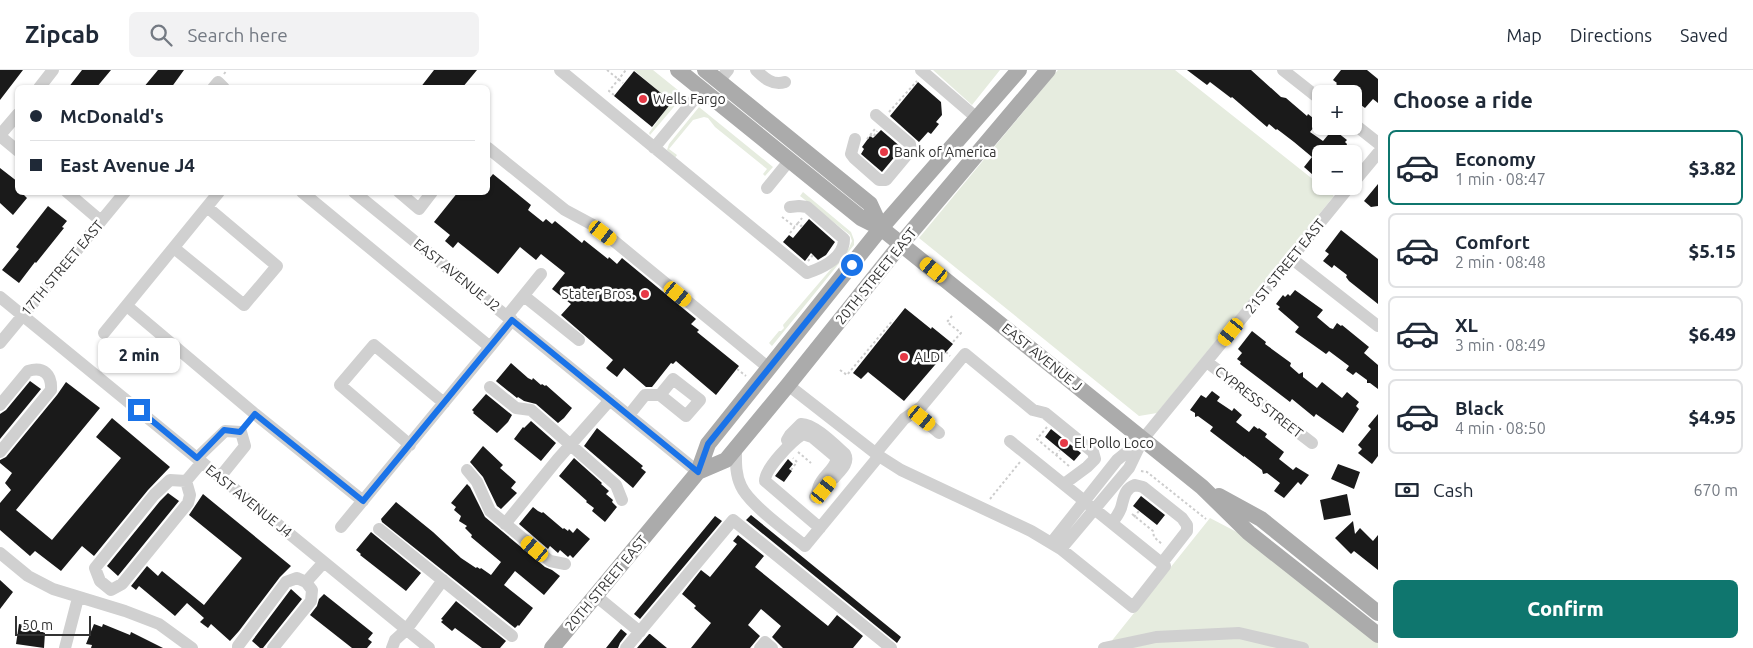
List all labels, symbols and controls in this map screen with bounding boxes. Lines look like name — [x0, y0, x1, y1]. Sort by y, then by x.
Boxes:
search box — [129, 12, 479, 57]
text: Zipcab — [25, 21, 99, 48]
icon: search — [147, 21, 175, 49]
text: Search here — [187, 24, 288, 46]
text: Map — [1506, 25, 1542, 45]
text: Directions — [1570, 25, 1652, 45]
text: Saved — [1680, 25, 1728, 45]
map controls — [1312, 85, 1362, 195]
button: + — [1312, 85, 1362, 135]
text: Choose a ride — [1393, 87, 1533, 112]
place label: Wells Fargo — [653, 91, 726, 107]
marker: Wells Fargo — [637, 93, 649, 105]
text: McDonald's — [60, 105, 164, 127]
place label: Bank of America — [894, 144, 996, 160]
button: − — [1312, 145, 1362, 195]
icon: car — [1395, 145, 1440, 190]
marker: Bank of America — [878, 146, 890, 158]
text: Economy — [1455, 148, 1536, 170]
text: East Avenue J4 — [60, 154, 195, 176]
text: $3.82 — [1688, 157, 1736, 179]
text: 1 min · 08:47 — [1455, 170, 1546, 188]
street label: 21ST STREET EAST — [1242, 215, 1328, 317]
street label: 17TH STREET EAST — [17, 217, 107, 319]
car — [586, 218, 619, 248]
street label: 20TH STREET EAST — [832, 224, 920, 327]
icon: car — [1395, 228, 1440, 273]
text: Comfort — [1455, 231, 1530, 253]
street label: EAST AVENUE J2 — [411, 235, 503, 315]
text: $5.15 — [1688, 240, 1736, 262]
text: 2 min · 08:48 — [1455, 253, 1546, 271]
route start — [841, 254, 863, 276]
car — [917, 255, 950, 285]
car — [661, 279, 694, 309]
place label: Stater Bros. — [561, 286, 635, 302]
marker: Stater Bros. — [639, 288, 651, 300]
icon: car — [1395, 311, 1440, 356]
text: XL — [1455, 314, 1478, 336]
car — [1215, 316, 1246, 348]
street label: EAST AVENUE J — [999, 320, 1085, 394]
text: $6.49 — [1688, 323, 1736, 345]
text: 3 min · 08:49 — [1455, 336, 1546, 354]
callout: 2 min — [98, 338, 180, 372]
text: 2 min — [119, 346, 159, 364]
place label: ALDI — [914, 349, 944, 365]
marker: ALDI — [898, 351, 910, 363]
street label: CYPRESS STREET — [1212, 363, 1306, 441]
icon: car — [1395, 394, 1440, 439]
text: Black — [1455, 397, 1504, 419]
route end — [128, 399, 150, 421]
car — [905, 403, 938, 433]
text: $4.95 — [1688, 406, 1736, 428]
text: 4 min · 08:50 — [1455, 419, 1546, 437]
place label: El Pollo Loco — [1074, 435, 1154, 451]
marker: El Pollo Loco — [1058, 437, 1070, 449]
street label: EAST AVENUE J4 — [203, 461, 295, 541]
car — [808, 474, 839, 506]
icon: cash — [1393, 476, 1421, 504]
text: Cash — [1433, 479, 1474, 501]
text: 670 m — [1693, 481, 1738, 499]
street label: 20TH STREET EAST — [561, 532, 651, 634]
car — [518, 534, 551, 564]
button: Confirm — [1393, 580, 1738, 638]
scale bar — [15, 613, 91, 636]
text: 50 m — [22, 617, 53, 633]

